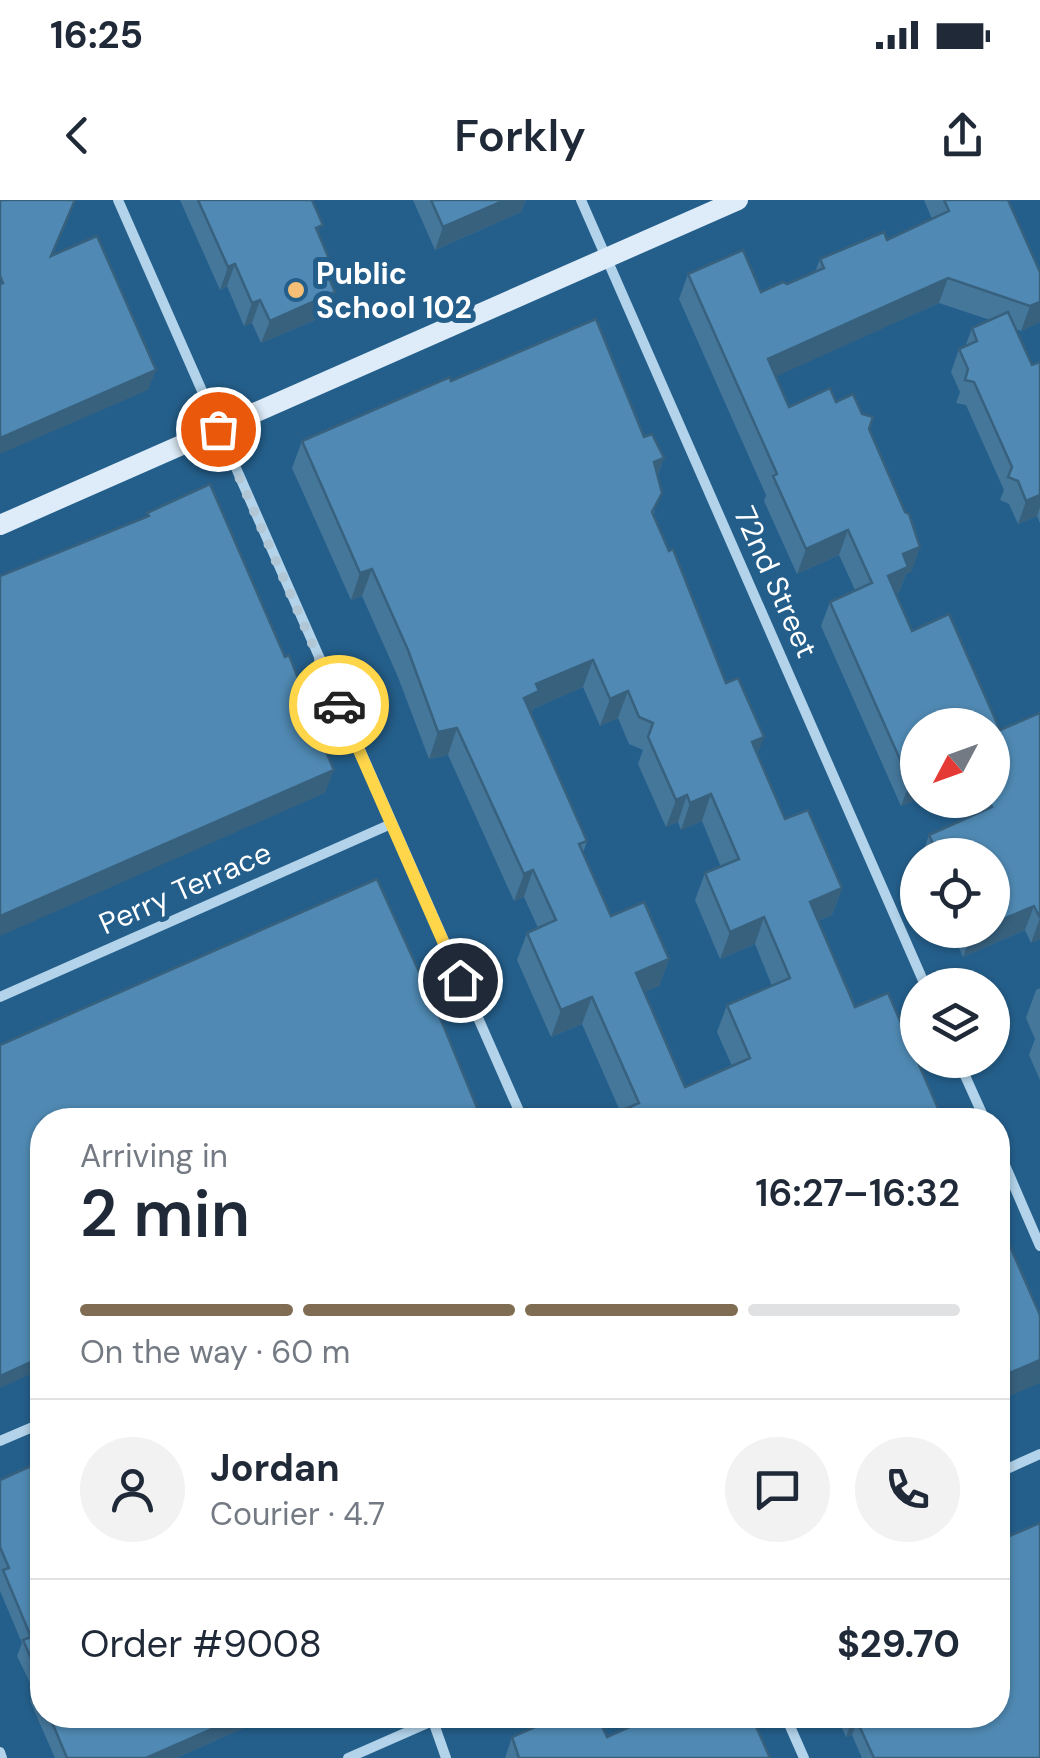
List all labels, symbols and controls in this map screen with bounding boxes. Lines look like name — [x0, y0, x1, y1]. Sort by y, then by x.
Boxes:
text: 16:25 — [50, 10, 143, 60]
text: Forkly — [454, 106, 586, 165]
icon: back — [50, 108, 105, 163]
icon: share — [935, 108, 990, 163]
place label: Public School 102 — [316, 254, 472, 327]
marker: Public School 102 — [285, 279, 307, 301]
pin — [176, 387, 261, 472]
icon: bag — [191, 402, 246, 457]
street label: 72nd Street — [725, 500, 827, 664]
courier — [289, 655, 389, 755]
icon: car — [312, 678, 367, 733]
north arrow — [900, 708, 1010, 818]
map controls — [900, 708, 1010, 1078]
street label: Perry Terrace — [93, 833, 277, 943]
button: locate — [900, 838, 1010, 948]
pin — [418, 938, 503, 1023]
icon: home — [433, 953, 488, 1008]
button: layers — [900, 968, 1010, 1078]
text: Arriving in — [80, 1135, 228, 1177]
text: 16:27–16:32 — [755, 1168, 960, 1218]
text: 2 min — [80, 1172, 250, 1256]
text: On the way · 60 m — [80, 1331, 350, 1373]
button: person — [80, 1437, 185, 1542]
button: chat — [725, 1437, 830, 1542]
button: phone — [855, 1437, 960, 1542]
text: Jordan — [210, 1443, 340, 1493]
text: Courier · 4.7 — [210, 1493, 385, 1535]
text: Order #9008 — [80, 1619, 322, 1669]
text: $29.70 — [837, 1619, 960, 1669]

